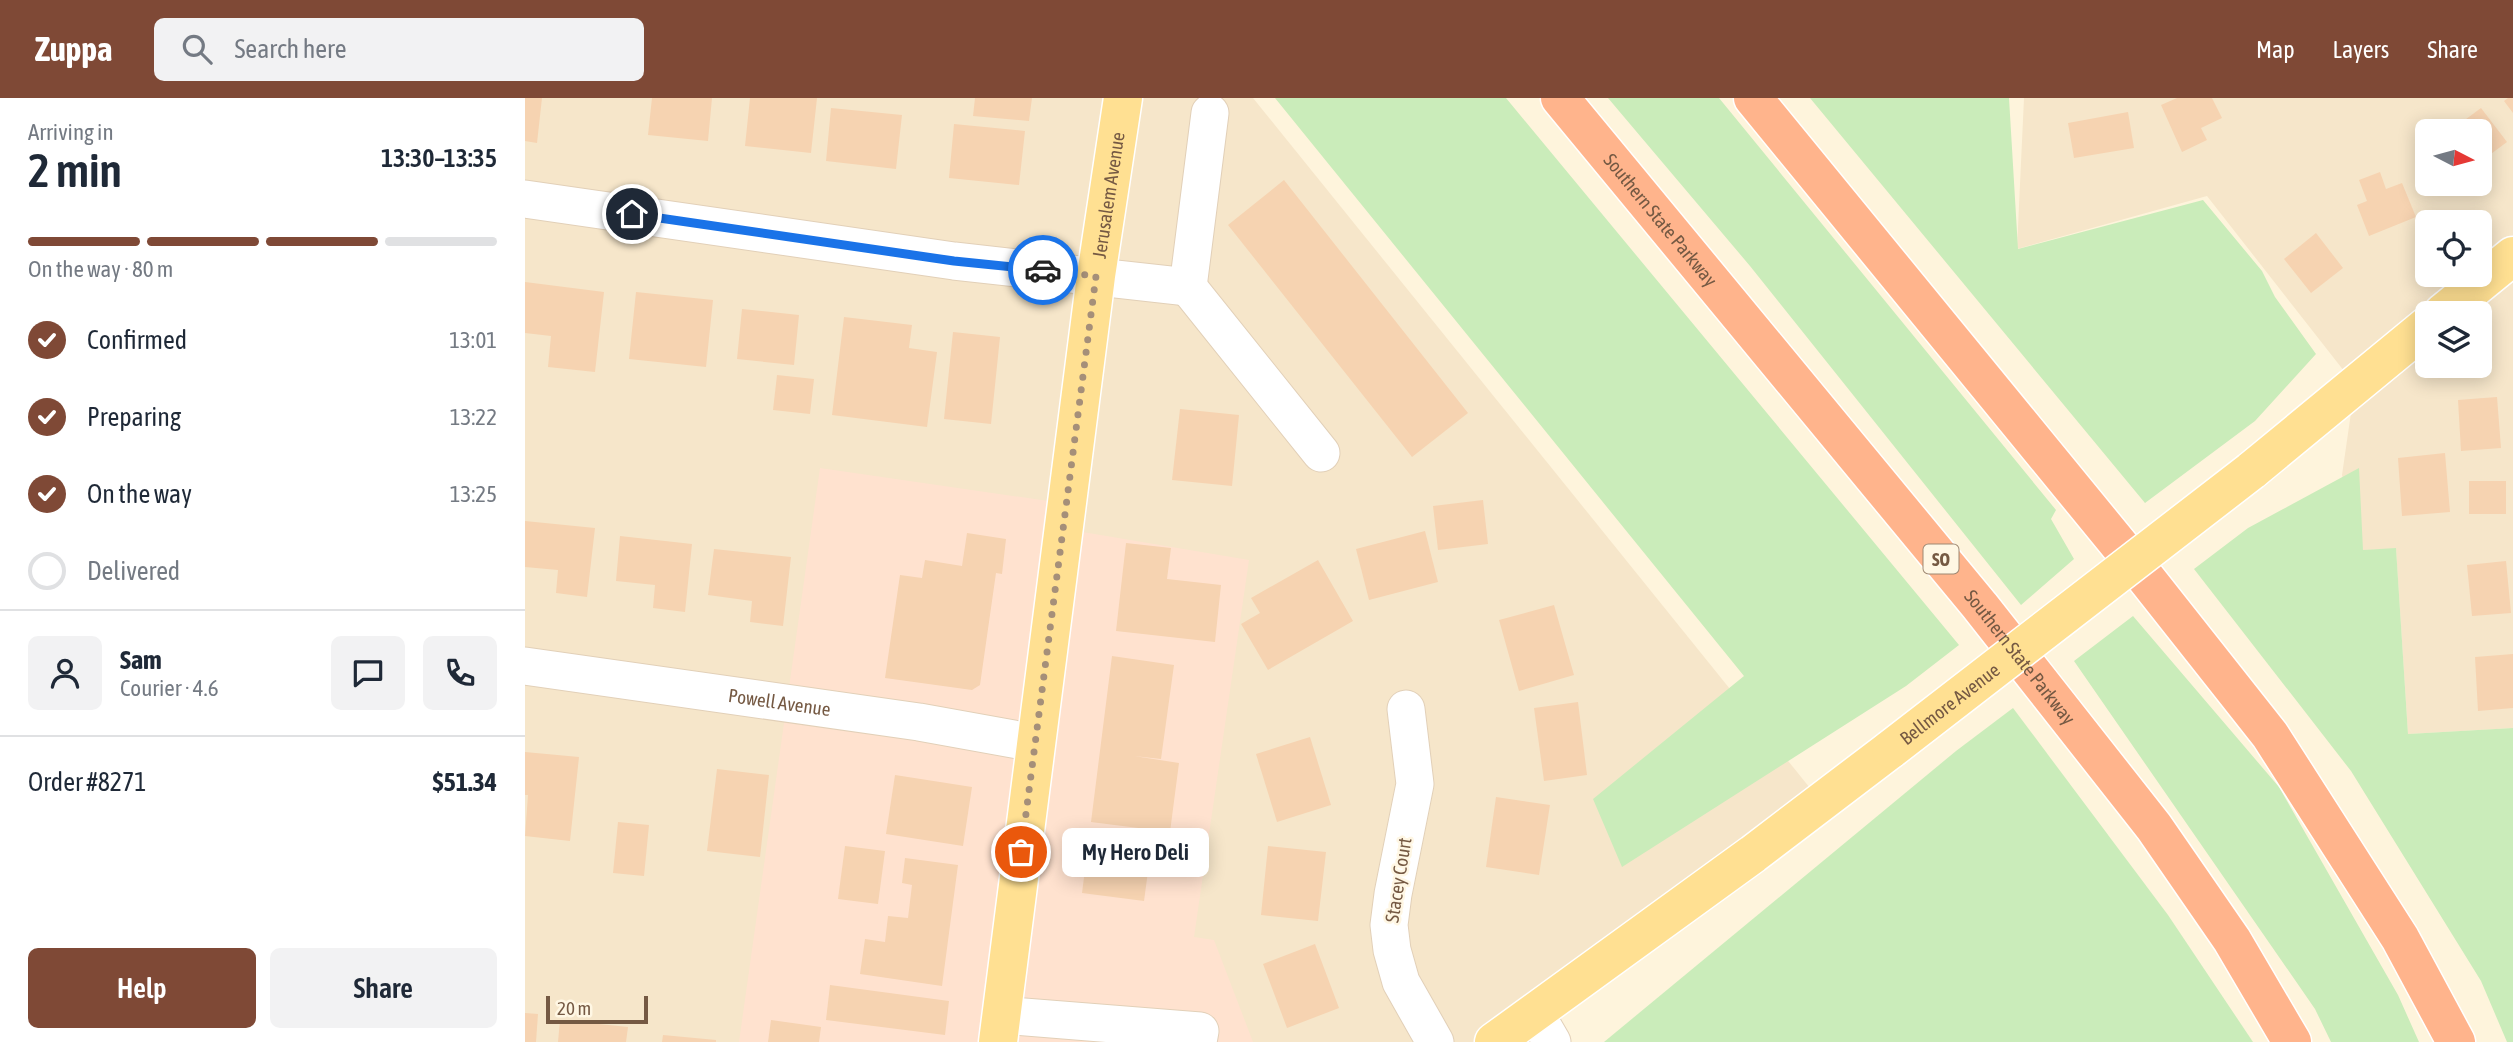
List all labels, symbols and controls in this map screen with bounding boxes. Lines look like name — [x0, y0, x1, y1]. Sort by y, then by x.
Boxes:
search box — [154, 18, 644, 81]
text: Zuppa — [35, 30, 112, 68]
icon: search — [178, 30, 216, 68]
text: Search here — [234, 34, 347, 64]
text: Map — [2256, 36, 2295, 63]
text: Layers — [2333, 36, 2389, 63]
text: Share — [2427, 36, 2478, 63]
text: Arriving in — [28, 119, 114, 145]
north arrow — [2415, 119, 2492, 196]
map controls — [2415, 119, 2492, 378]
street label: Jerusalem Avenue — [1088, 130, 1129, 260]
text: 13:30–13:35 — [381, 143, 497, 173]
text: 2 min — [28, 144, 122, 197]
street label: Southern State Parkway — [1600, 149, 1722, 291]
pin — [602, 184, 662, 244]
icon: home — [613, 195, 651, 233]
button: locate — [2415, 210, 2492, 287]
courier — [1008, 235, 1078, 305]
icon: car — [1024, 251, 1062, 289]
text: On the way · 80 m — [28, 256, 173, 282]
button: layers — [2415, 301, 2492, 378]
icon: check — [28, 321, 66, 359]
text: Confirmed — [87, 325, 187, 355]
text: 13:01 — [449, 327, 497, 353]
icon: check — [28, 398, 66, 436]
text: Preparing — [87, 402, 181, 432]
text: 13:22 — [450, 404, 497, 430]
icon: check — [28, 475, 66, 513]
text: On the way — [87, 479, 192, 509]
text: 13:25 — [450, 481, 497, 507]
road number: SO — [1923, 545, 1959, 574]
text: Delivered — [87, 556, 180, 586]
street label: Southern State Parkway — [1960, 585, 2080, 729]
button: person — [28, 636, 102, 710]
button: chat — [331, 636, 405, 710]
button: phone — [423, 636, 497, 710]
text: Sam — [120, 645, 162, 675]
street label: Bellmore Avenue — [1895, 658, 2004, 749]
text: Courier · 4.6 — [120, 675, 219, 701]
street label: Powell Avenue — [727, 684, 832, 720]
text: Order #8271 — [28, 767, 147, 797]
text: $51.34 — [433, 767, 497, 797]
pin — [991, 822, 1051, 882]
callout: My Hero Deli — [1063, 828, 1210, 876]
icon: bag — [1002, 833, 1040, 871]
street label: Stacey Court — [1380, 836, 1416, 924]
text: My Hero Deli — [1082, 839, 1189, 865]
button: Help — [28, 948, 256, 1028]
button: Share — [270, 948, 497, 1028]
scale bar — [546, 993, 647, 1025]
text: 20 m — [557, 997, 591, 1019]

